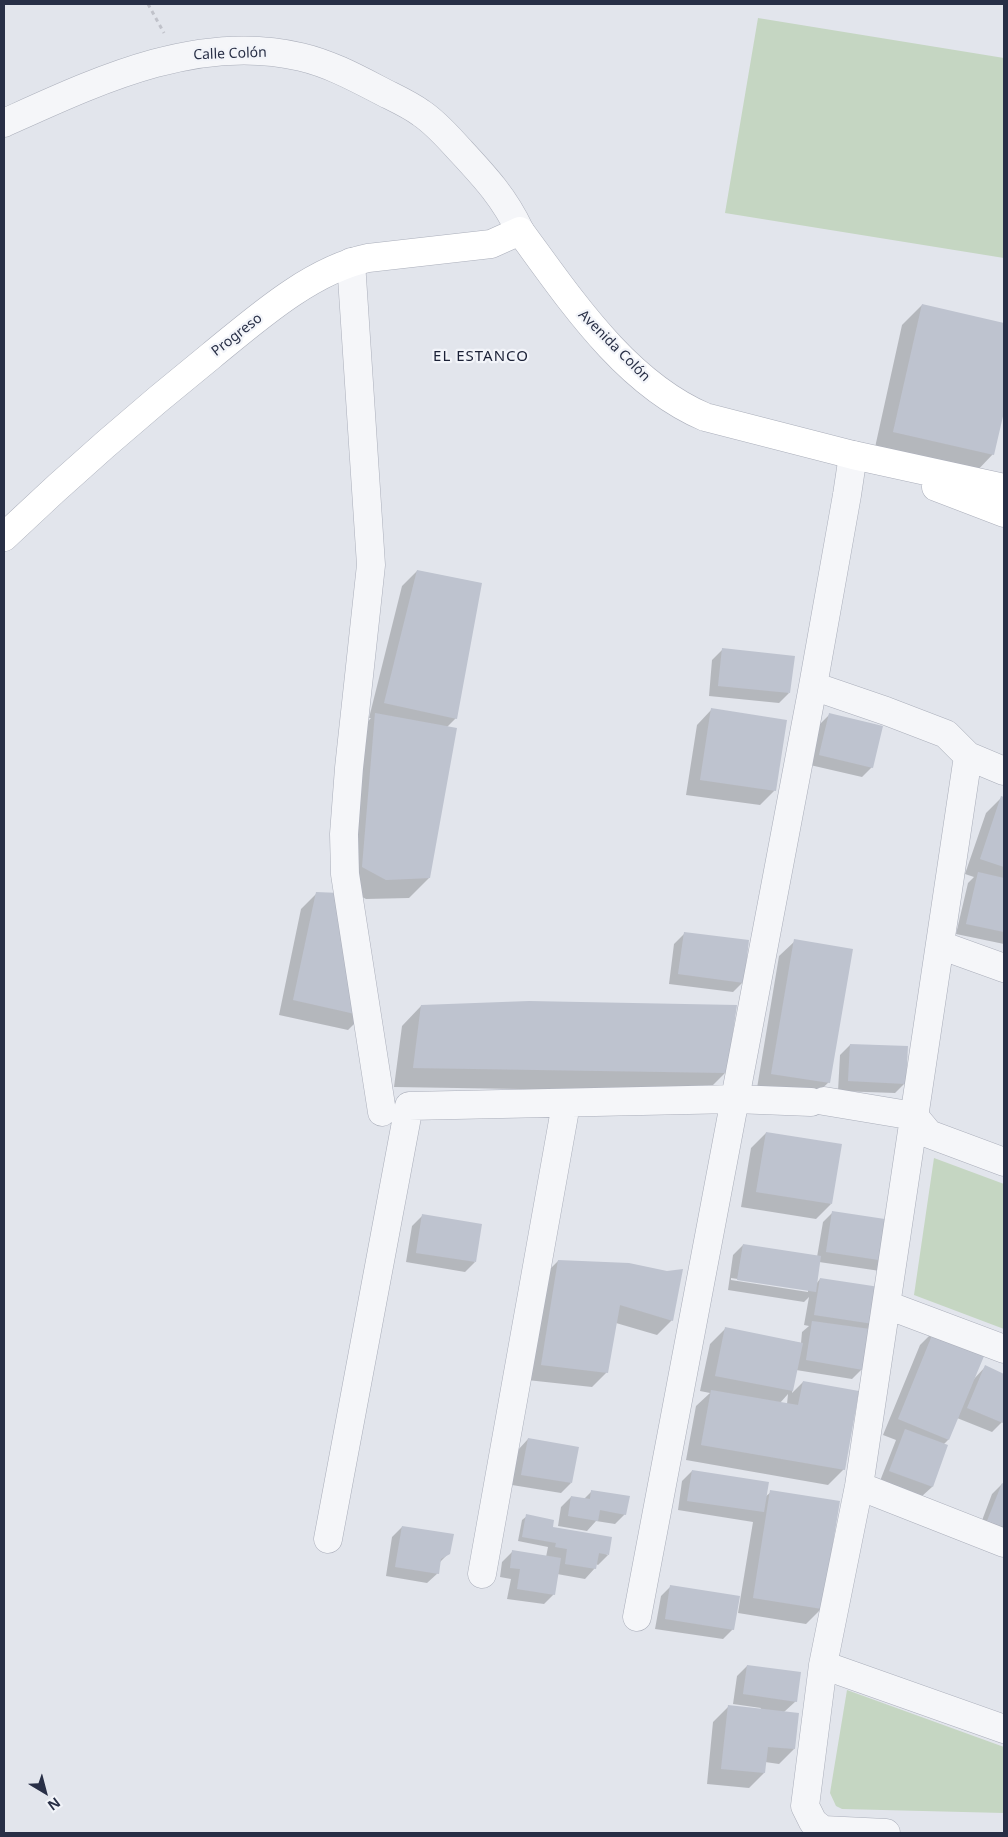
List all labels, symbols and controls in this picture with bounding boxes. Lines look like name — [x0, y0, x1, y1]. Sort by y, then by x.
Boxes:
street label: Calle Colón — [193, 44, 267, 64]
street label: Avenida Colón — [575, 307, 653, 385]
street label: Progreso — [208, 310, 266, 360]
district label: EL ESTANCO — [432, 348, 530, 366]
north arrow — [20, 1767, 70, 1817]
text: N — [44, 1793, 65, 1815]

